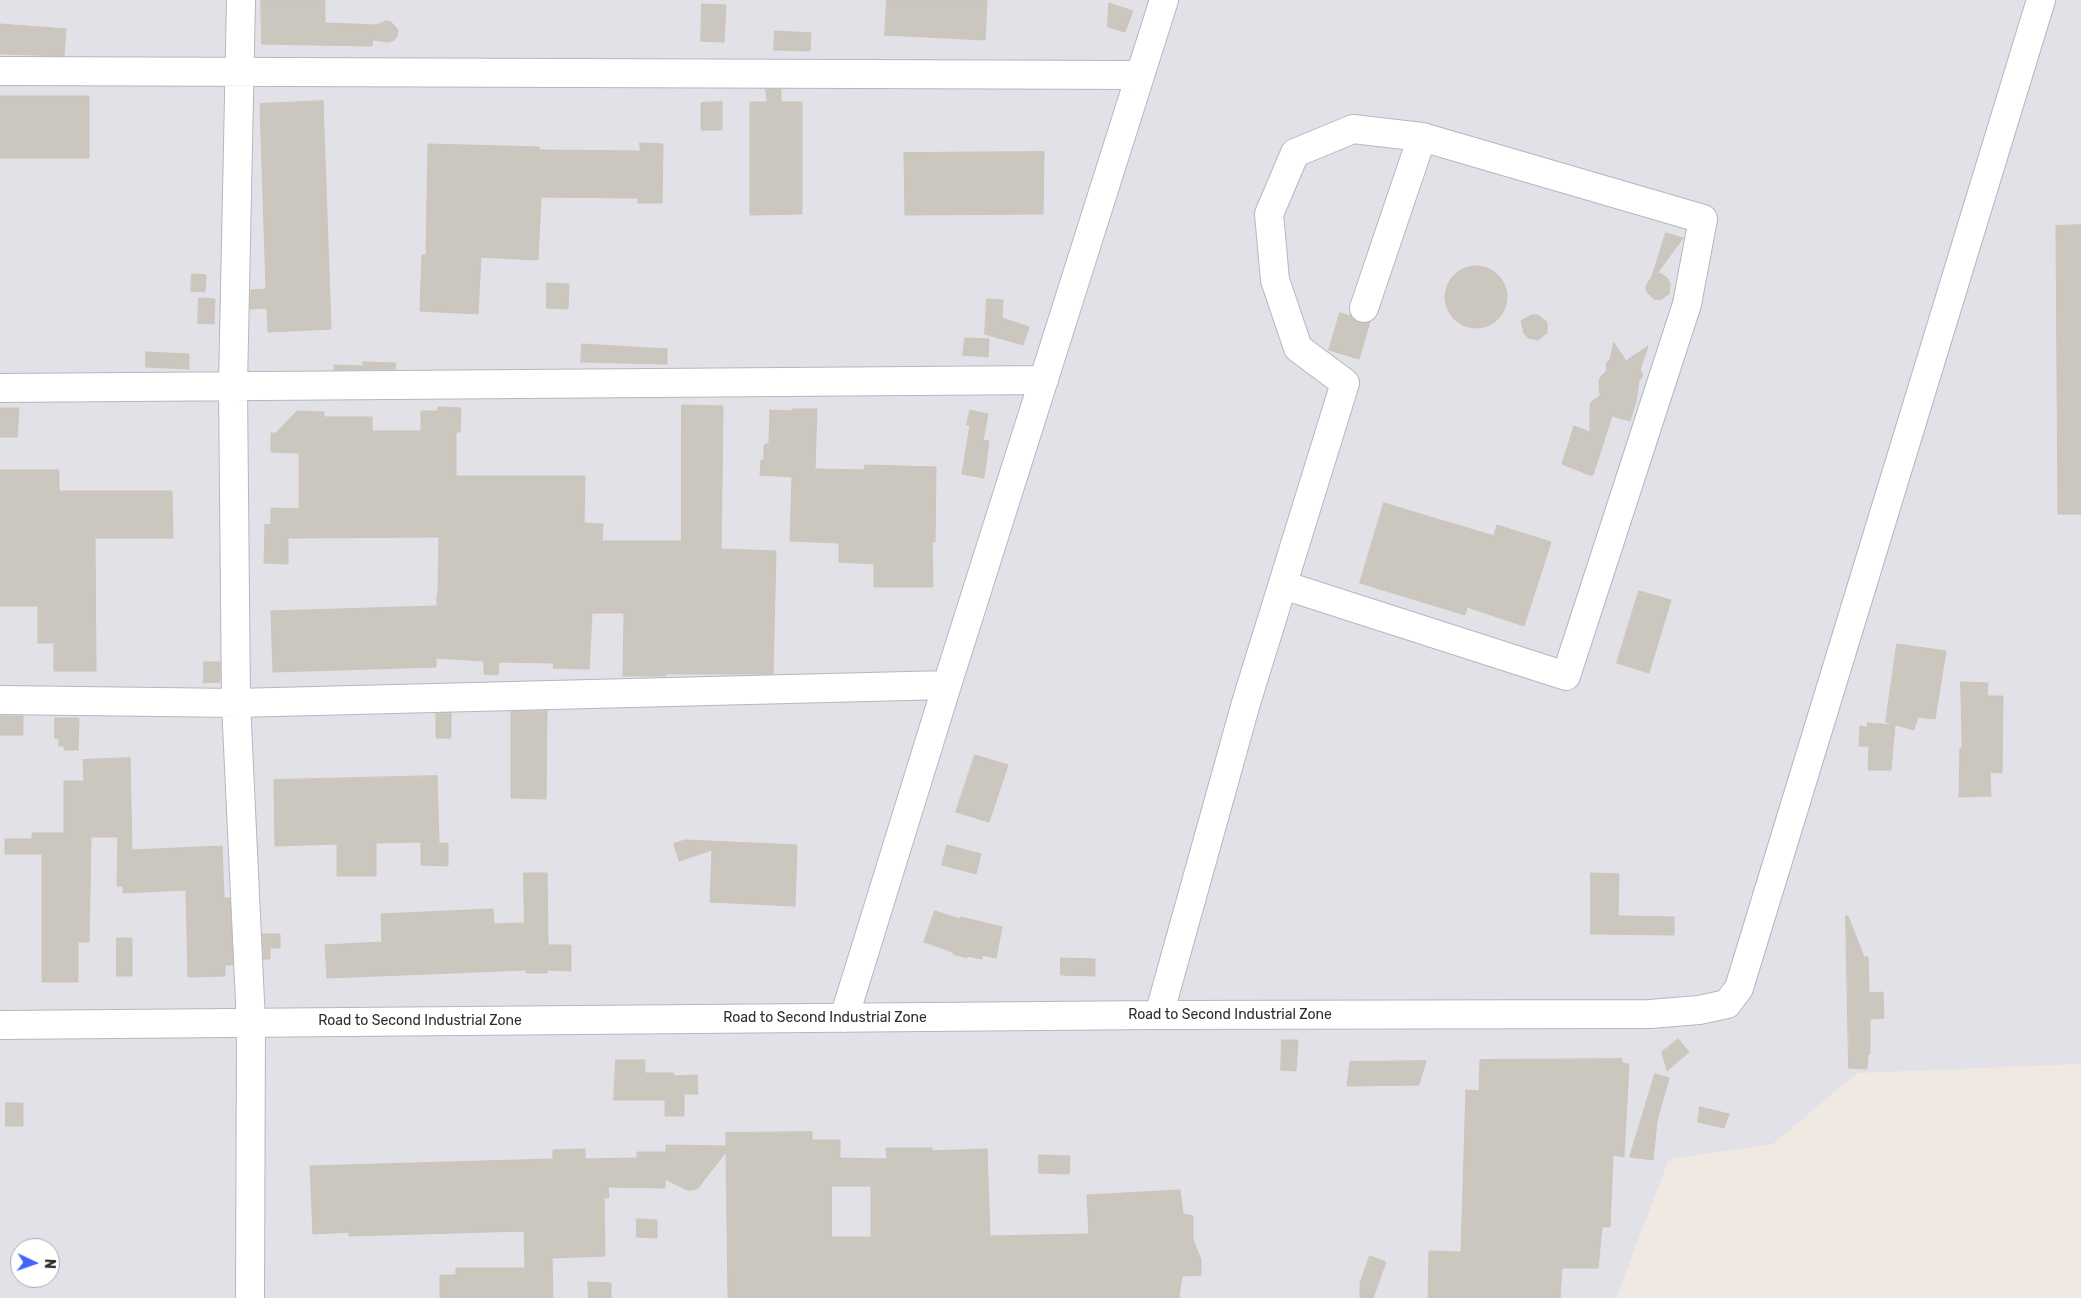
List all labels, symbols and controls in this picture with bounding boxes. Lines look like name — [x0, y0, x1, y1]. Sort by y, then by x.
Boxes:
street label: Road to Second Industrial Zone — [1128, 1007, 1332, 1023]
street label: Road to Second Industrial Zone — [723, 1010, 927, 1026]
street label: Road to Second Industrial Zone — [318, 1013, 522, 1029]
north arrow — [10, 1238, 60, 1288]
text: N — [41, 1258, 58, 1269]

